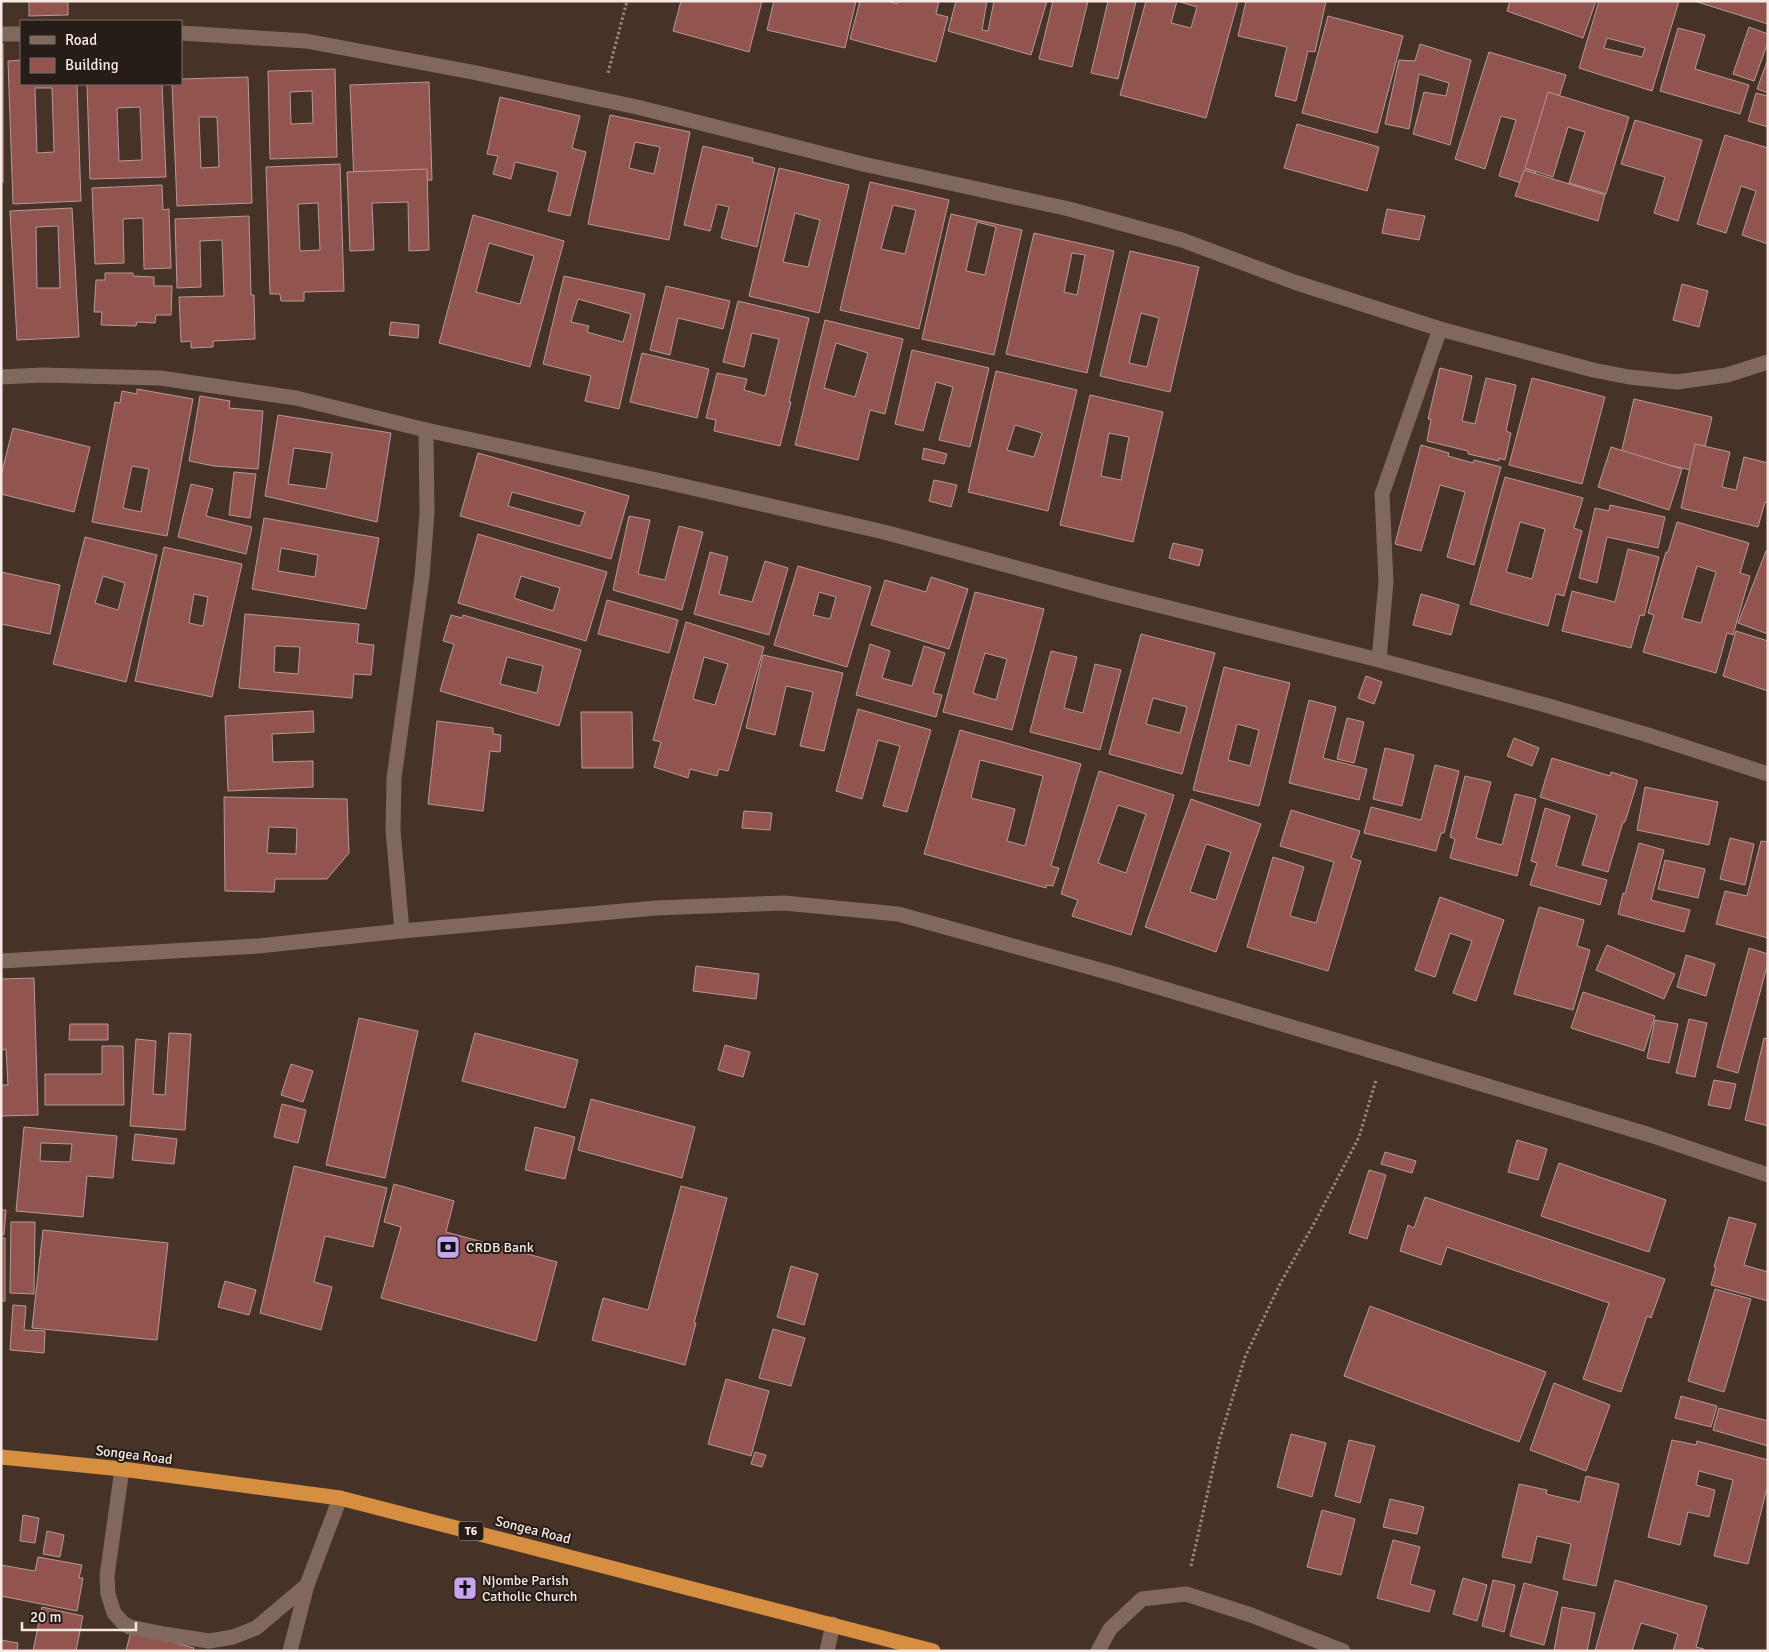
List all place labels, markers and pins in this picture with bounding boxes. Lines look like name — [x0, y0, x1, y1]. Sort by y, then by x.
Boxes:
bank icon: CRDB Bank — [435, 1234, 461, 1260]
place label: CRDB Bank — [466, 1239, 534, 1256]
place label: Njombe Parish Catholic Church — [482, 1572, 577, 1605]
church icon: Njombe Parish Catholic Church — [452, 1575, 478, 1601]

